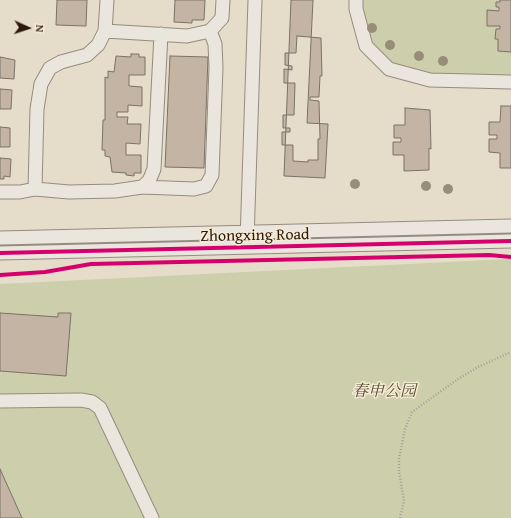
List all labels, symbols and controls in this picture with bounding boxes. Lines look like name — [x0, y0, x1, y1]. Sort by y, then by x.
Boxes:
north arrow — [8, 8, 48, 48]
text: N — [32, 25, 48, 33]
street label: Zhongxing Road — [200, 225, 310, 247]
park label: 春申公园 — [352, 382, 416, 402]

